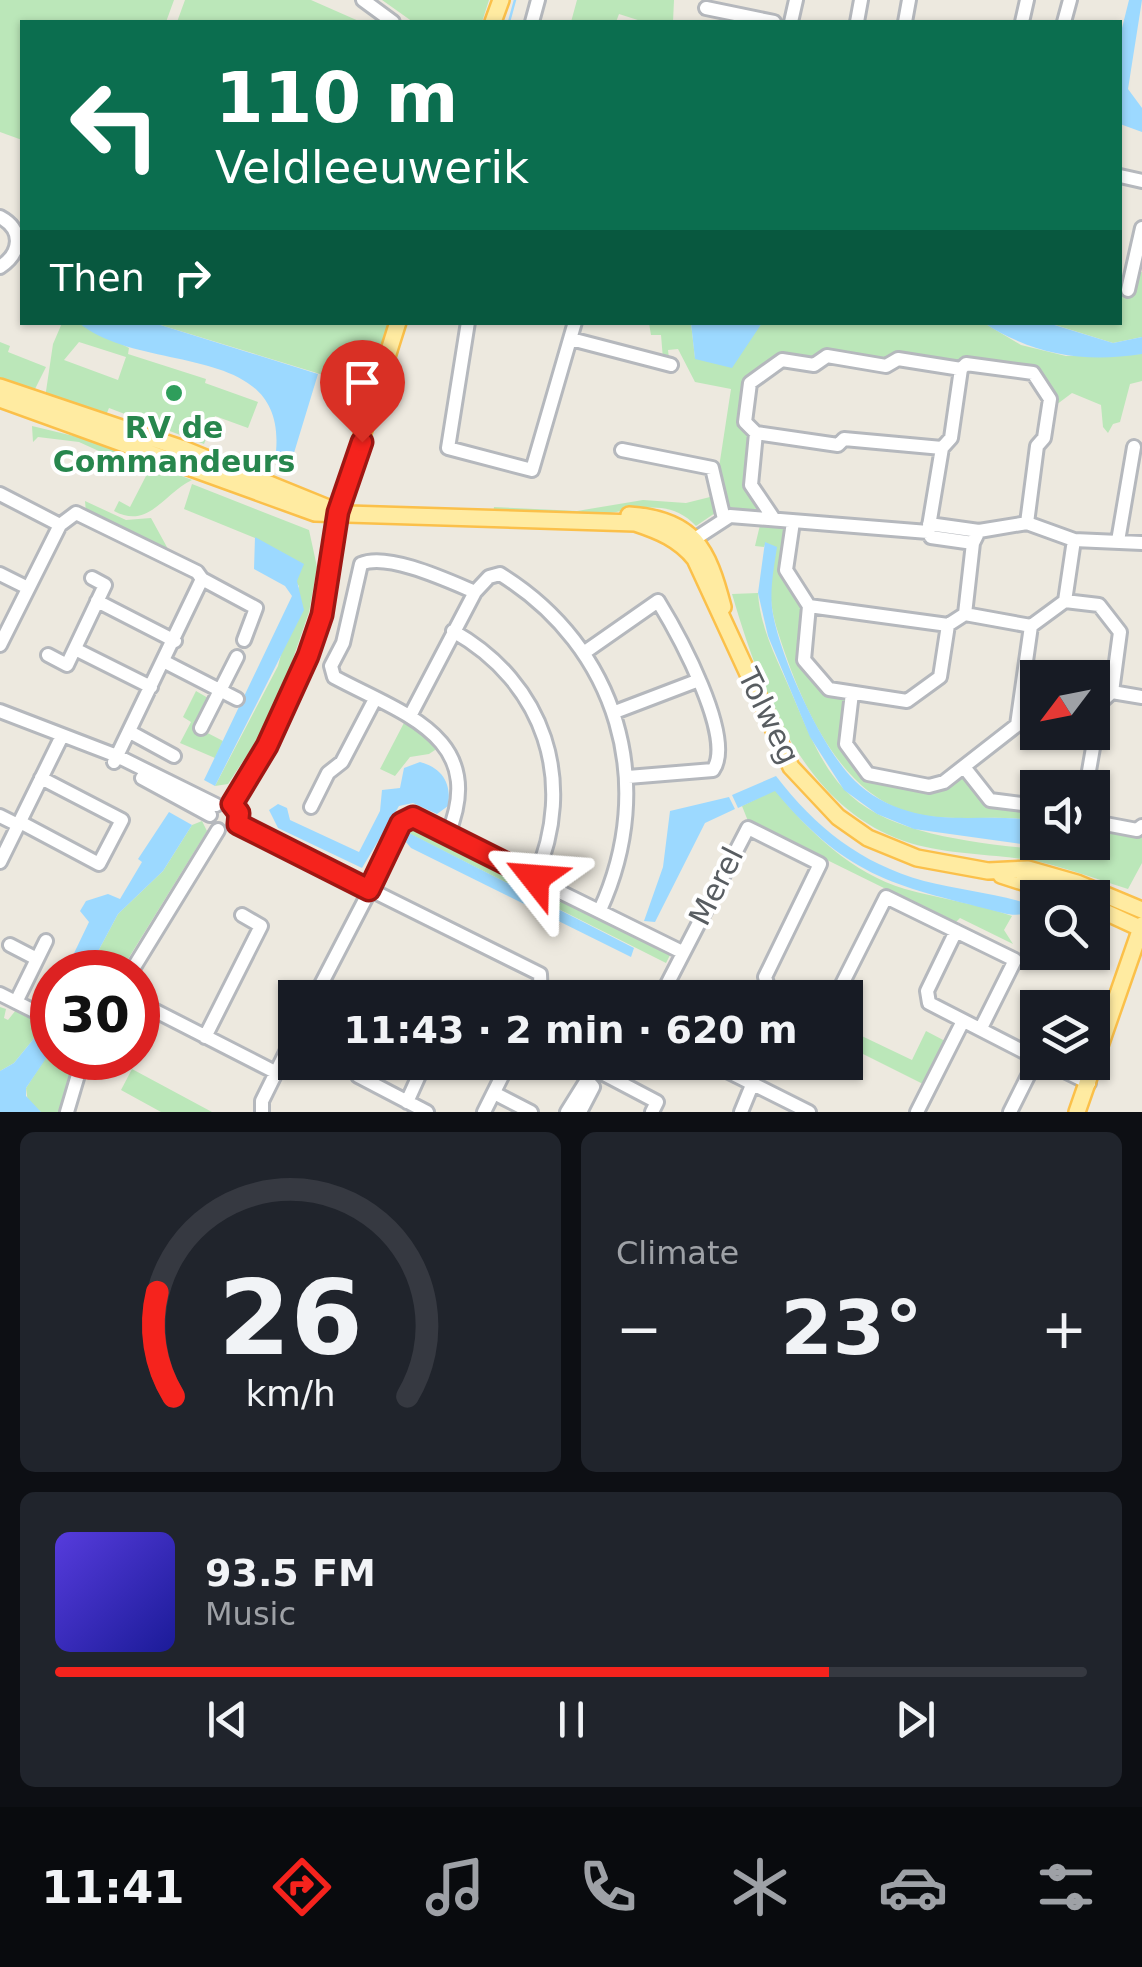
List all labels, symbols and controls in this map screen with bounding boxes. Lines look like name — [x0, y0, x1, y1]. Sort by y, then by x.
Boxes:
text: 110 m — [215, 57, 458, 139]
icon: left — [50, 60, 180, 190]
text: Veldleeuwerik — [215, 141, 529, 194]
icon: right — [165, 250, 220, 305]
text: Then — [50, 256, 145, 300]
pin — [320, 340, 405, 443]
icon: arrive — [335, 355, 390, 410]
marker: RV de Commandeurs — [163, 382, 185, 404]
place label: RV de Commandeurs — [53, 410, 295, 479]
north arrow — [1020, 660, 1110, 750]
map controls — [1020, 660, 1110, 1080]
street label: Tolweg — [730, 662, 807, 769]
button: sound — [1020, 770, 1110, 860]
position arrow — [483, 826, 587, 930]
street label: Merel — [682, 841, 750, 931]
button: search — [1020, 880, 1110, 970]
speed limit sign: 30 — [30, 950, 160, 1080]
button: layers — [1020, 990, 1110, 1080]
text: 11:43 · 2 min · 620 m — [343, 1008, 798, 1052]
text: Climate — [616, 1234, 739, 1272]
text: 26 — [218, 1257, 363, 1379]
text: 23° — [781, 1284, 922, 1372]
text: − — [616, 1297, 662, 1361]
text: + — [1041, 1297, 1087, 1361]
text: km/h — [245, 1373, 336, 1414]
text: 93.5 FM — [205, 1551, 376, 1595]
text: Music — [205, 1595, 296, 1633]
icon: previous — [200, 1692, 255, 1747]
icon: pause — [544, 1692, 599, 1747]
icon: next — [888, 1692, 943, 1747]
icon: directions — [267, 1852, 337, 1922]
icon: music — [420, 1852, 490, 1922]
icon: phone — [573, 1852, 643, 1922]
icon: climate — [725, 1852, 795, 1922]
icon: car — [878, 1852, 948, 1922]
icon: filters — [1031, 1852, 1101, 1922]
text: 11:41 — [41, 1861, 185, 1914]

